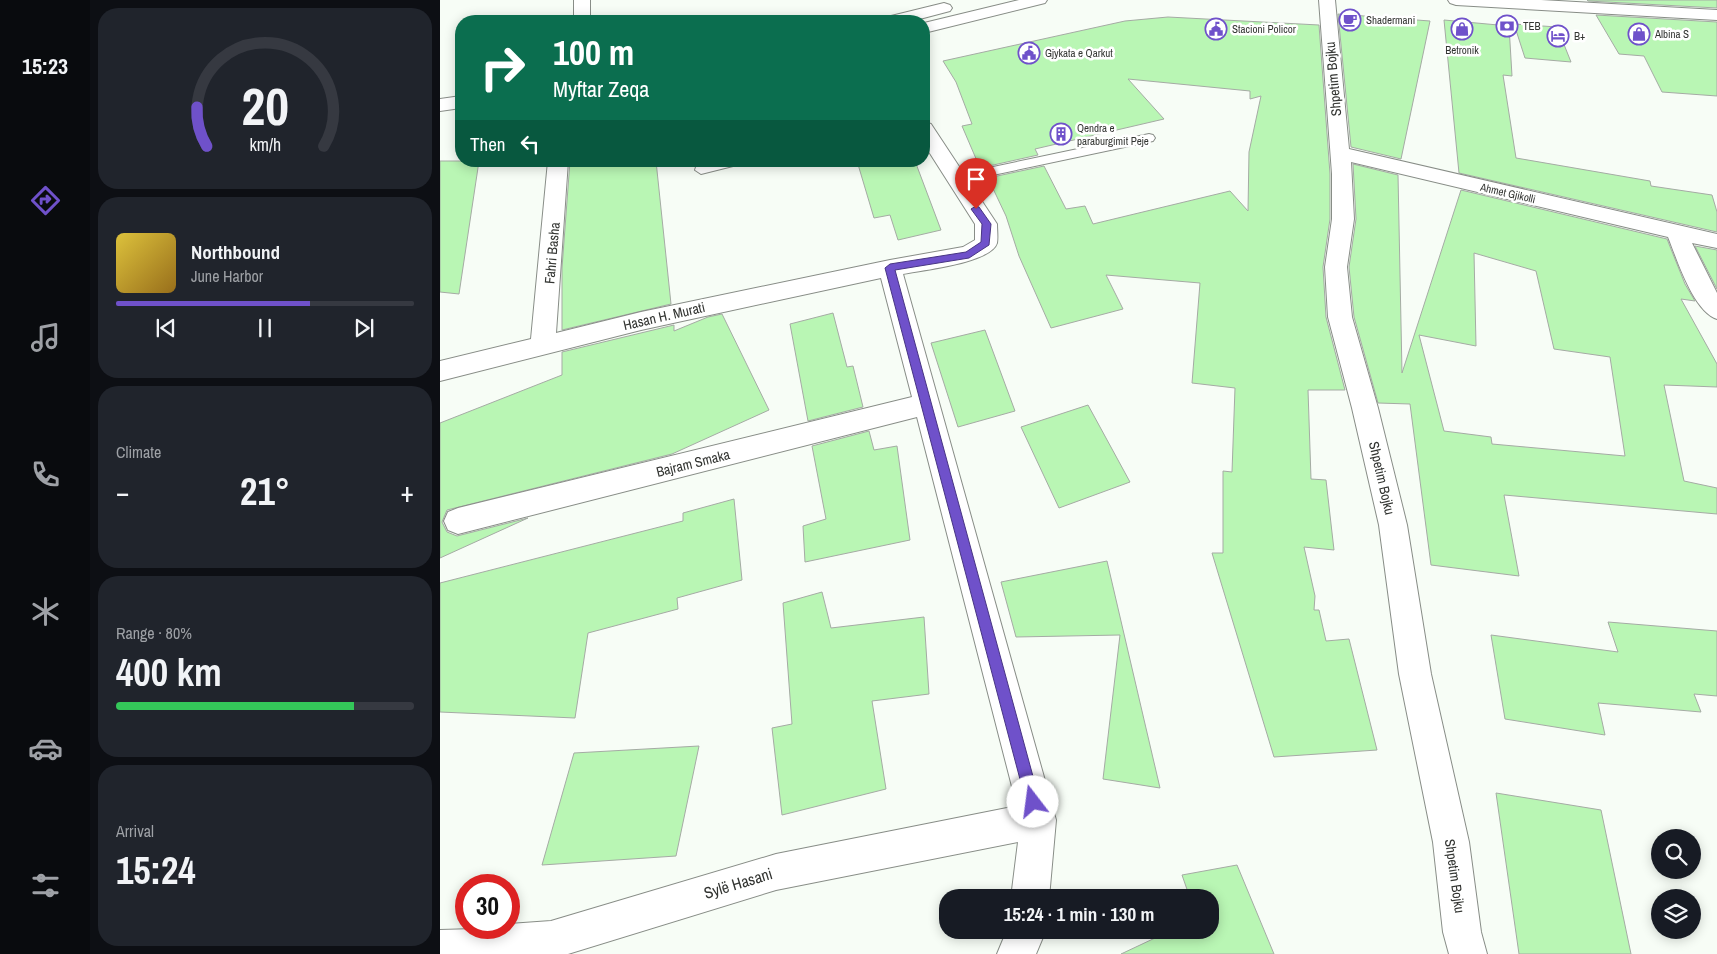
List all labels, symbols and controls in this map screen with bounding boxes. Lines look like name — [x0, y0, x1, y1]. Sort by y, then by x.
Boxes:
cafe icon: Shadermani — [1338, 8, 1362, 32]
place label: Shadermani — [1366, 13, 1415, 27]
bank icon: TEB — [1495, 14, 1519, 38]
public building icon: Stacioni Policor — [1204, 17, 1228, 41]
shop icon: Betronik — [1450, 17, 1474, 41]
place label: TEB — [1523, 19, 1541, 33]
place label: Stacioni Policor — [1232, 22, 1296, 36]
shop icon: Albina S — [1627, 22, 1651, 46]
hotel icon: B+ — [1546, 24, 1570, 48]
place label: Albina S — [1654, 27, 1689, 41]
text: 100 m — [553, 29, 634, 76]
place label: B+ — [1574, 29, 1585, 43]
icon: right — [470, 35, 535, 100]
public building icon: Gjykata e Qarkut — [1017, 41, 1041, 65]
street label: Shpetim Bojku — [1321, 41, 1345, 117]
place label: Betronik — [1445, 43, 1479, 57]
place label: Gjykata e Qarkut — [1045, 46, 1113, 60]
text: 15:23 — [22, 51, 68, 81]
text: 20 — [241, 71, 289, 141]
text: Myftar Zeqa — [553, 74, 649, 104]
place label: Qendra e paraburgimit Peje — [1077, 121, 1149, 148]
building icon: Qendra e paraburgimit Peje — [1049, 122, 1073, 146]
icon: left — [516, 130, 544, 158]
text: Then — [470, 131, 506, 157]
text: km/h — [249, 133, 281, 157]
pin — [955, 158, 997, 209]
icon: arrive — [962, 165, 990, 193]
street label: Ahmet Gjikolli — [1478, 180, 1537, 206]
icon: directions — [28, 183, 63, 218]
street label: Fahri Basha — [540, 221, 564, 285]
text: Northbound — [191, 239, 280, 265]
text: June Harbor — [191, 265, 263, 287]
street label: Hasan H. Murati — [621, 298, 707, 334]
icon: previous — [152, 314, 180, 342]
icon: pause — [251, 314, 279, 342]
icon: next — [350, 314, 378, 342]
icon: music — [28, 320, 63, 355]
street label: Shpetim Bojku — [1365, 440, 1399, 516]
text: Climate — [116, 441, 161, 463]
street label: Bajram Smaka — [654, 445, 732, 481]
icon: phone — [28, 457, 63, 492]
text: 21° — [240, 466, 290, 517]
text: − — [116, 473, 129, 511]
text: + — [401, 473, 414, 511]
icon: climate — [28, 594, 63, 629]
text: Range · 80% — [116, 622, 192, 644]
text: 400 km — [116, 647, 222, 698]
icon: car — [28, 731, 63, 766]
position arrow — [1006, 775, 1058, 827]
text: Arrival — [116, 820, 154, 842]
map controls — [1651, 829, 1701, 939]
button: search — [1651, 829, 1701, 879]
street label: Shpetim Bojku — [1441, 838, 1469, 914]
text: 15:24 — [116, 845, 196, 896]
street label: Sylë Hasani — [701, 862, 775, 904]
icon: filters — [28, 868, 63, 903]
speed limit sign: 30 — [455, 874, 520, 939]
button: layers — [1651, 889, 1701, 939]
text: 15:24 · 1 min · 130 m — [1004, 901, 1154, 927]

